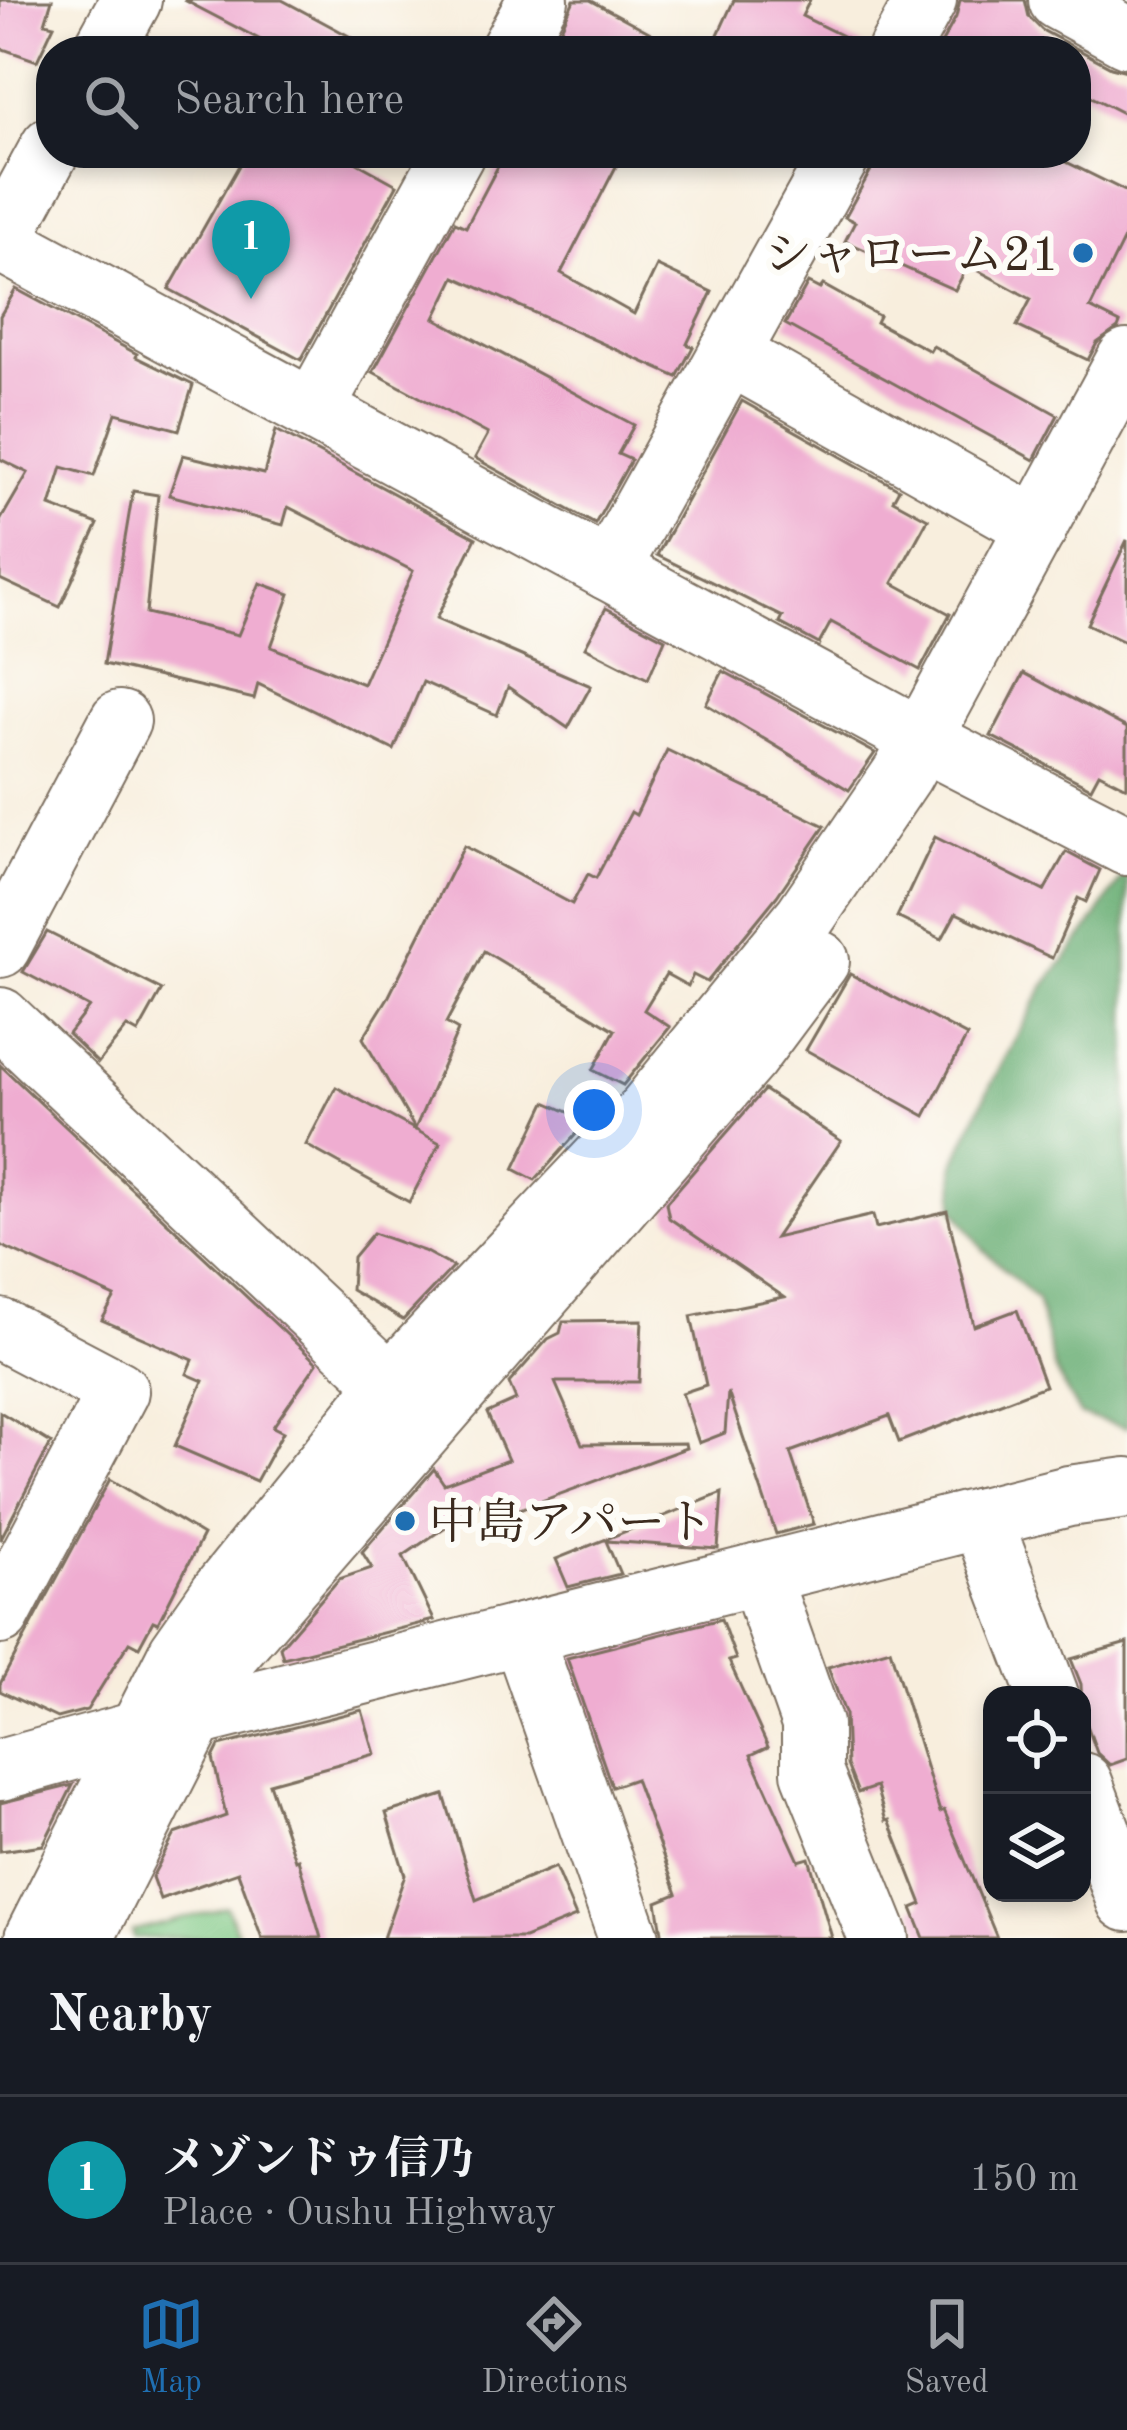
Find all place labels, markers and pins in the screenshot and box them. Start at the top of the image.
pin: 1 [212,200,290,299]
place label: シャローム21 [764,233,1059,281]
marker: シャローム21 [1070,240,1096,266]
place label: 中島アパート [429,1497,713,1549]
marker: 中島アパート [392,1508,418,1534]

